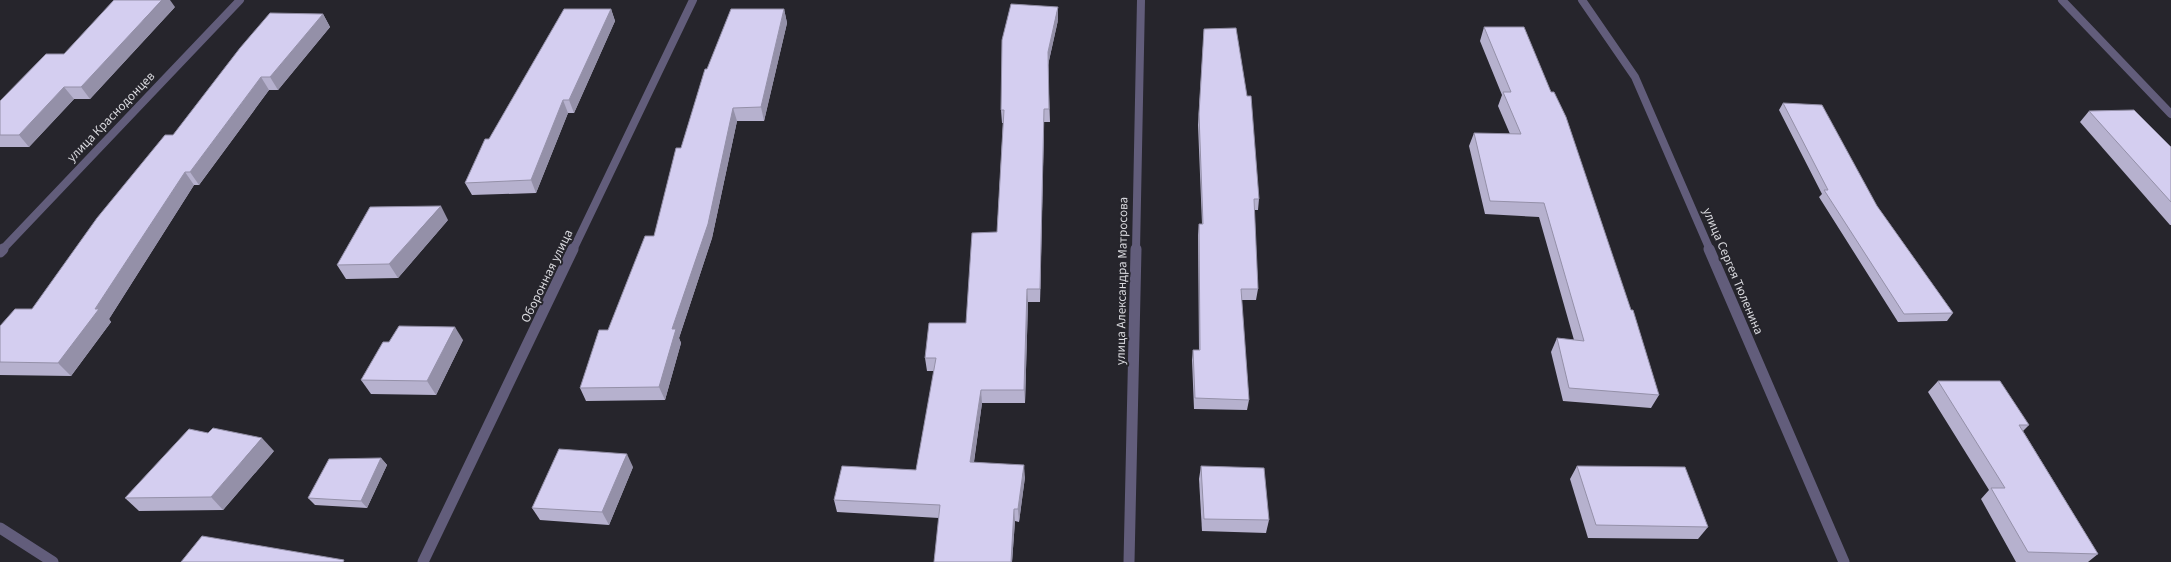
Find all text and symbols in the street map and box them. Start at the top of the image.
street label: улица Краснодонцев [63,67,159,166]
street label: улица Александра Матросова [1112,197,1132,365]
street label: улица Сергея Тюленина [1698,205,1768,337]
street label: Оборонная улица [517,226,577,326]

